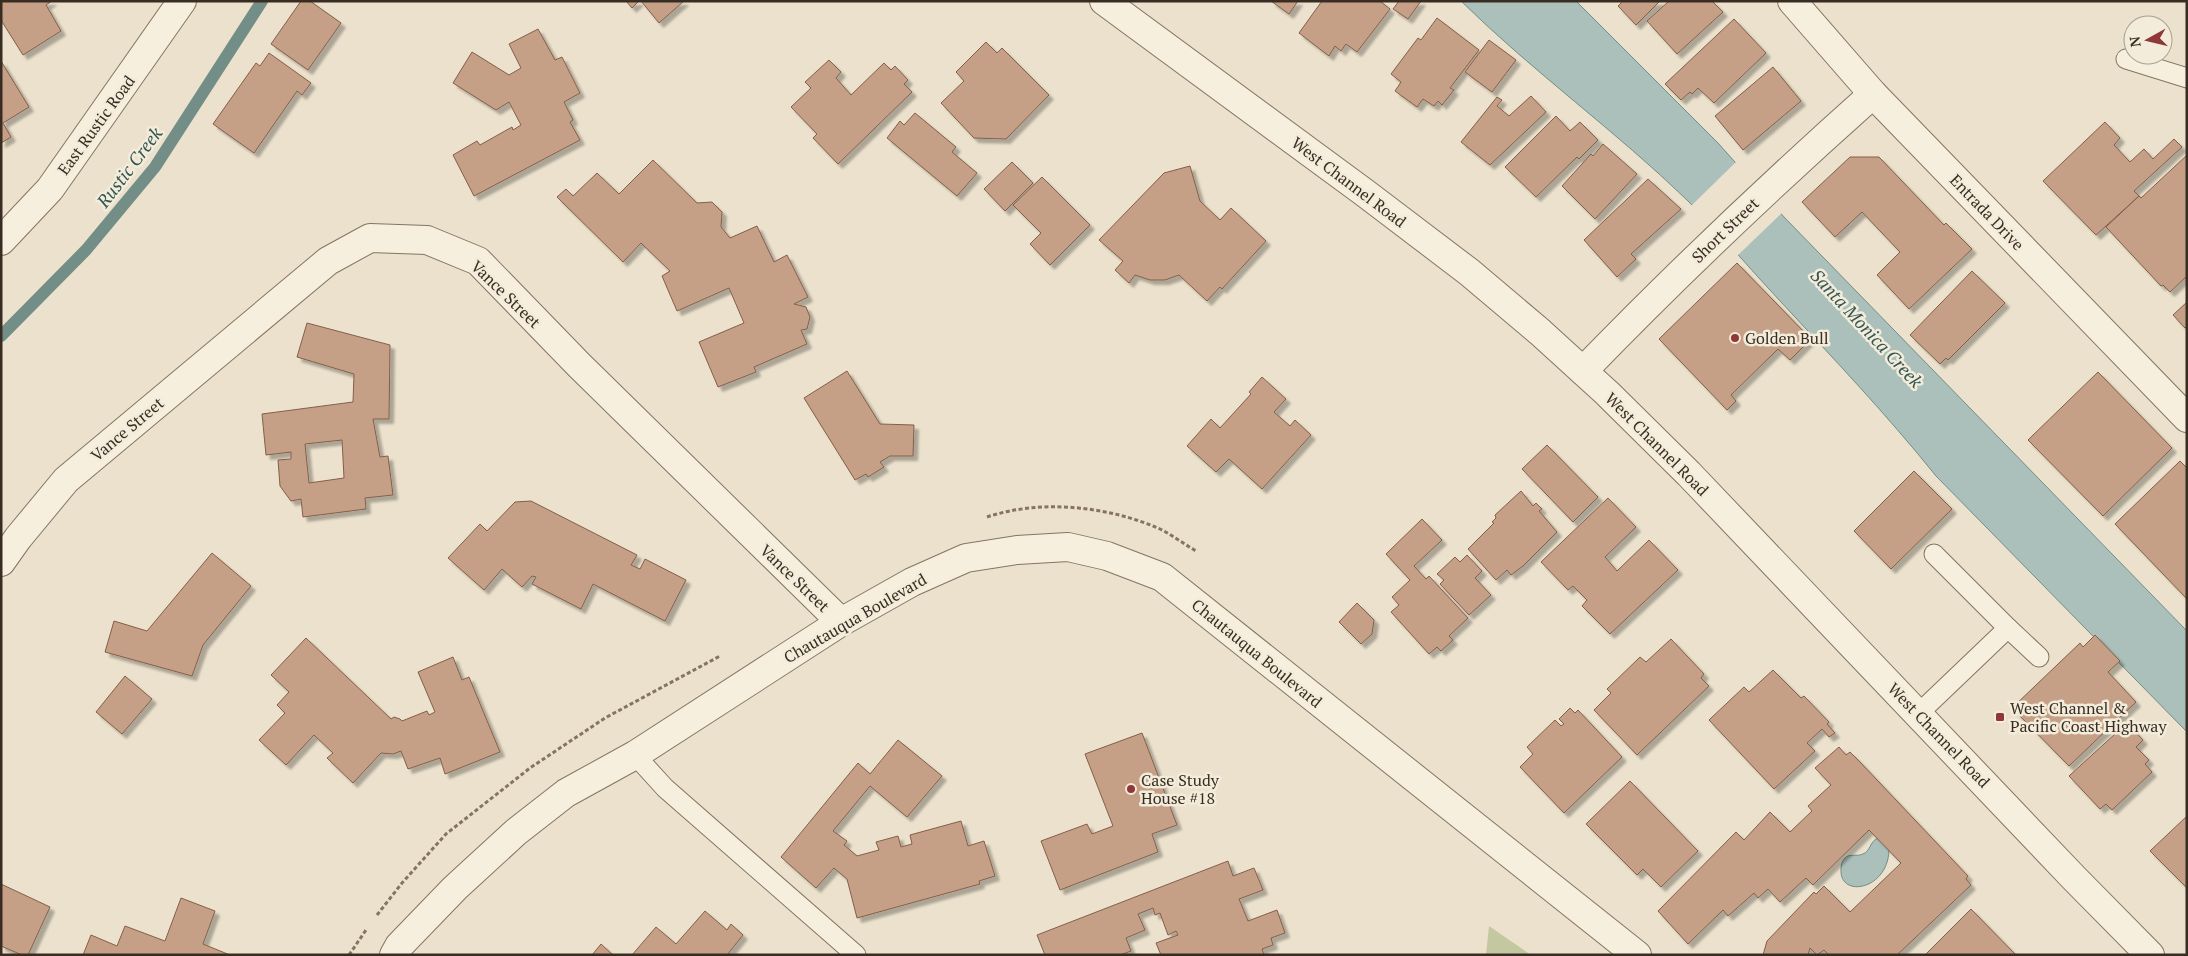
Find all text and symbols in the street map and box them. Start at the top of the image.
north arrow [2123,15,2173,65]
text: N [2124,35,2145,48]
street label: East Rustic Road [52,71,140,179]
water label: Rustic Creek [90,122,167,213]
street label: West Channel Road [1287,132,1411,232]
street label: Entrada Drive [1945,169,2029,255]
street label: Short Street [1687,192,1763,268]
street label: Vance Street [466,255,546,333]
water label: Santa Monica Creek [1806,264,1928,393]
place label: Golden Bull [1745,327,1829,349]
marker: Golden Bull [1729,332,1741,344]
street label: West Channel Road [1600,387,1714,501]
street label: Vance Street [86,392,168,466]
street label: Vance Street [755,539,835,617]
street label: Chautauqua Boulevard [779,568,931,668]
street label: Chautauqua Boulevard [1187,594,1327,713]
street label: West Channel Road [1883,678,1995,792]
place label: West Channel & Pacific Coast Highway [2010,697,2167,737]
marker: West Channel & Pacific Coast Highway [1994,711,2006,723]
place label: Case Study House #18 [1141,769,1220,809]
marker: Case Study House #18 [1125,783,1137,795]

